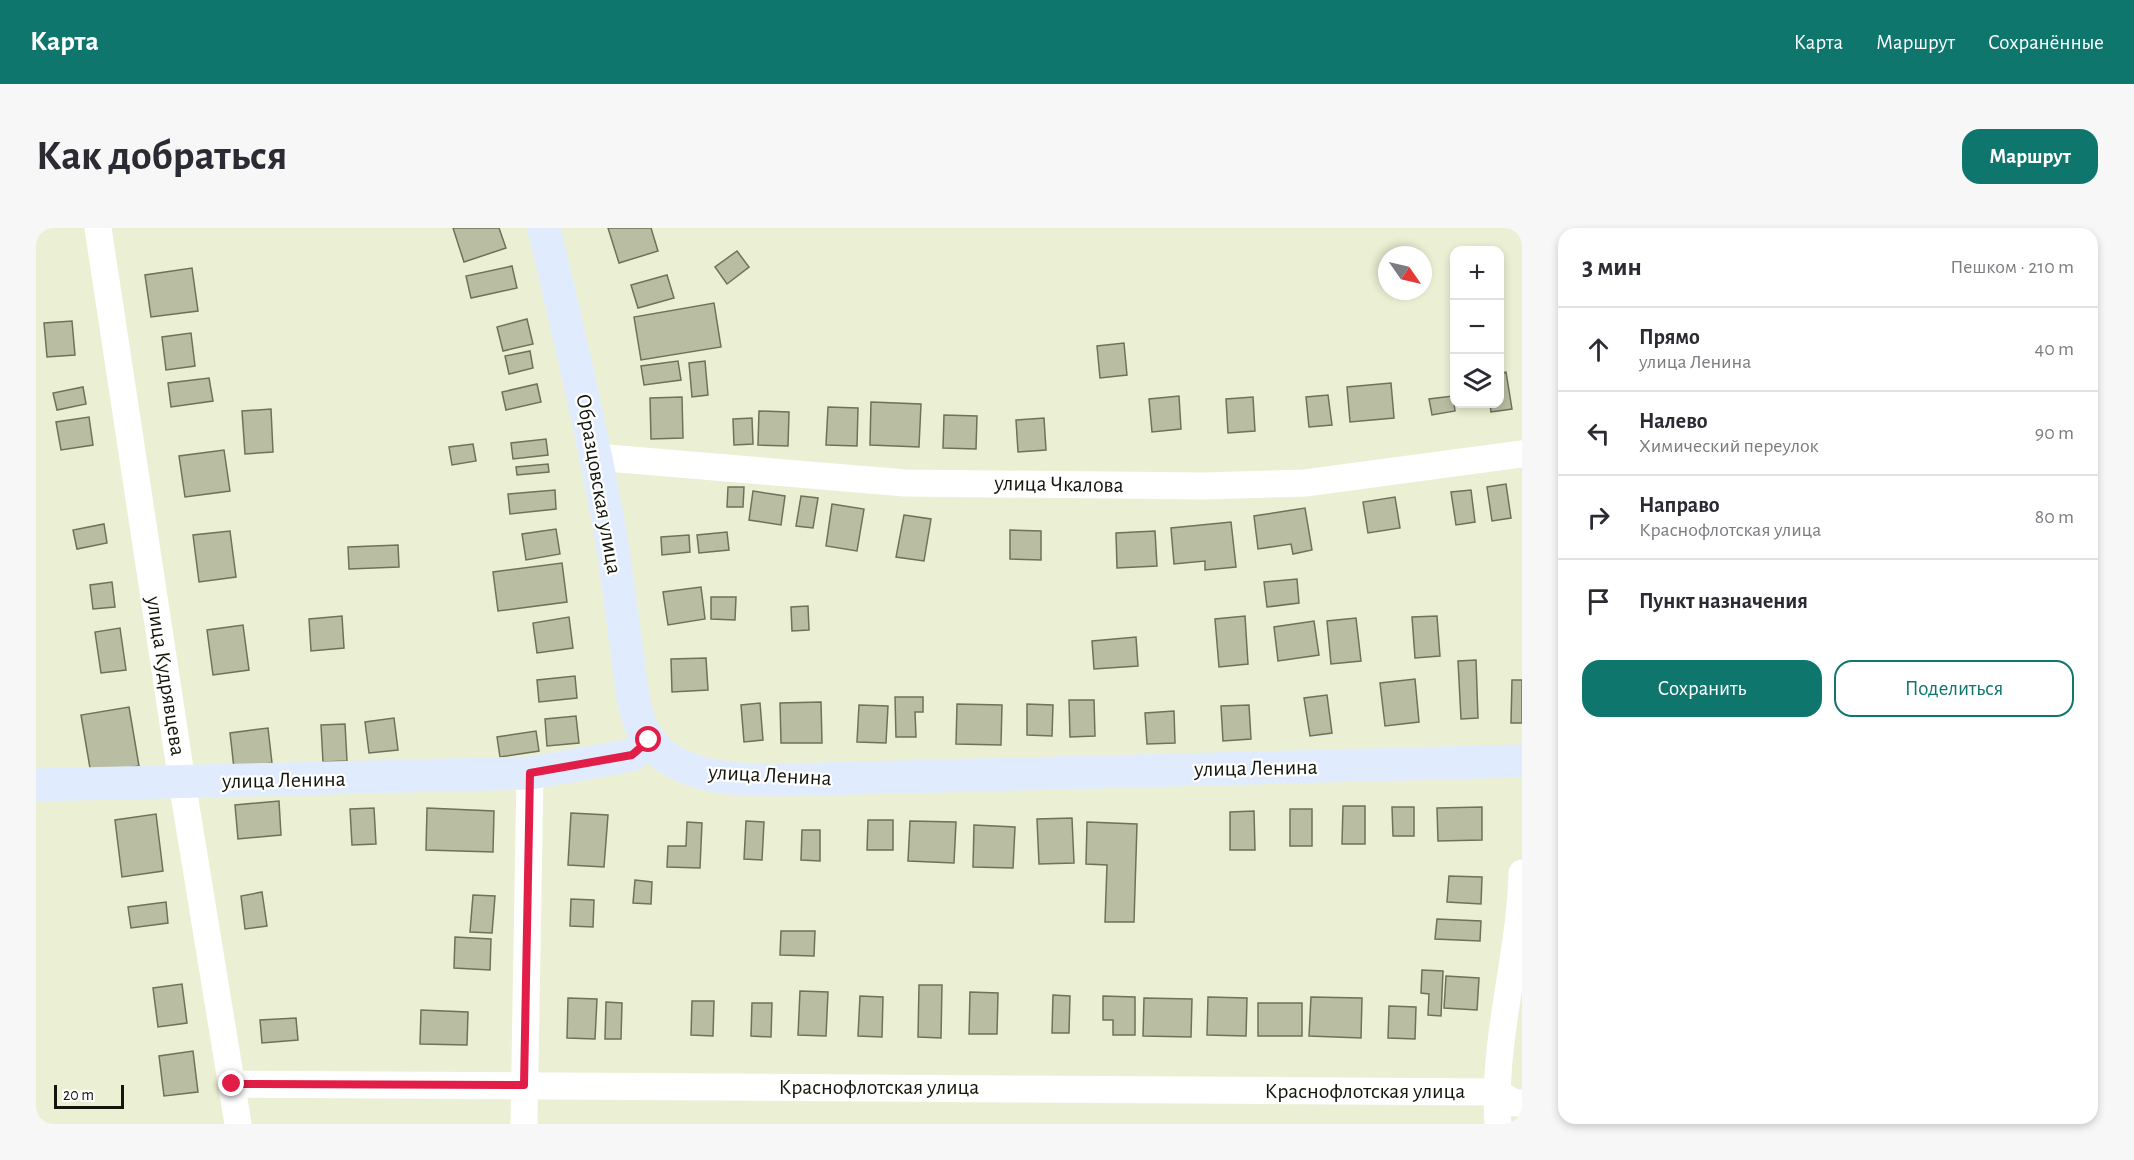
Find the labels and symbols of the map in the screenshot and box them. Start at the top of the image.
north arrow [1378,246,1432,300]
street label: Образцовская улица [572,392,626,576]
street label: улица Чкалова [993,472,1124,496]
street label: улица Кудрявцева [142,594,189,757]
route start [635,726,661,752]
street label: улица Ленина [1193,756,1318,780]
street label: улица Ленина [707,761,832,789]
street label: улица Ленина [221,768,346,792]
route end [218,1070,244,1096]
street label: Краснофлотская улица [779,1076,979,1098]
street label: Краснофлотская улица [1265,1080,1465,1102]
scale bar [54,1082,124,1110]

